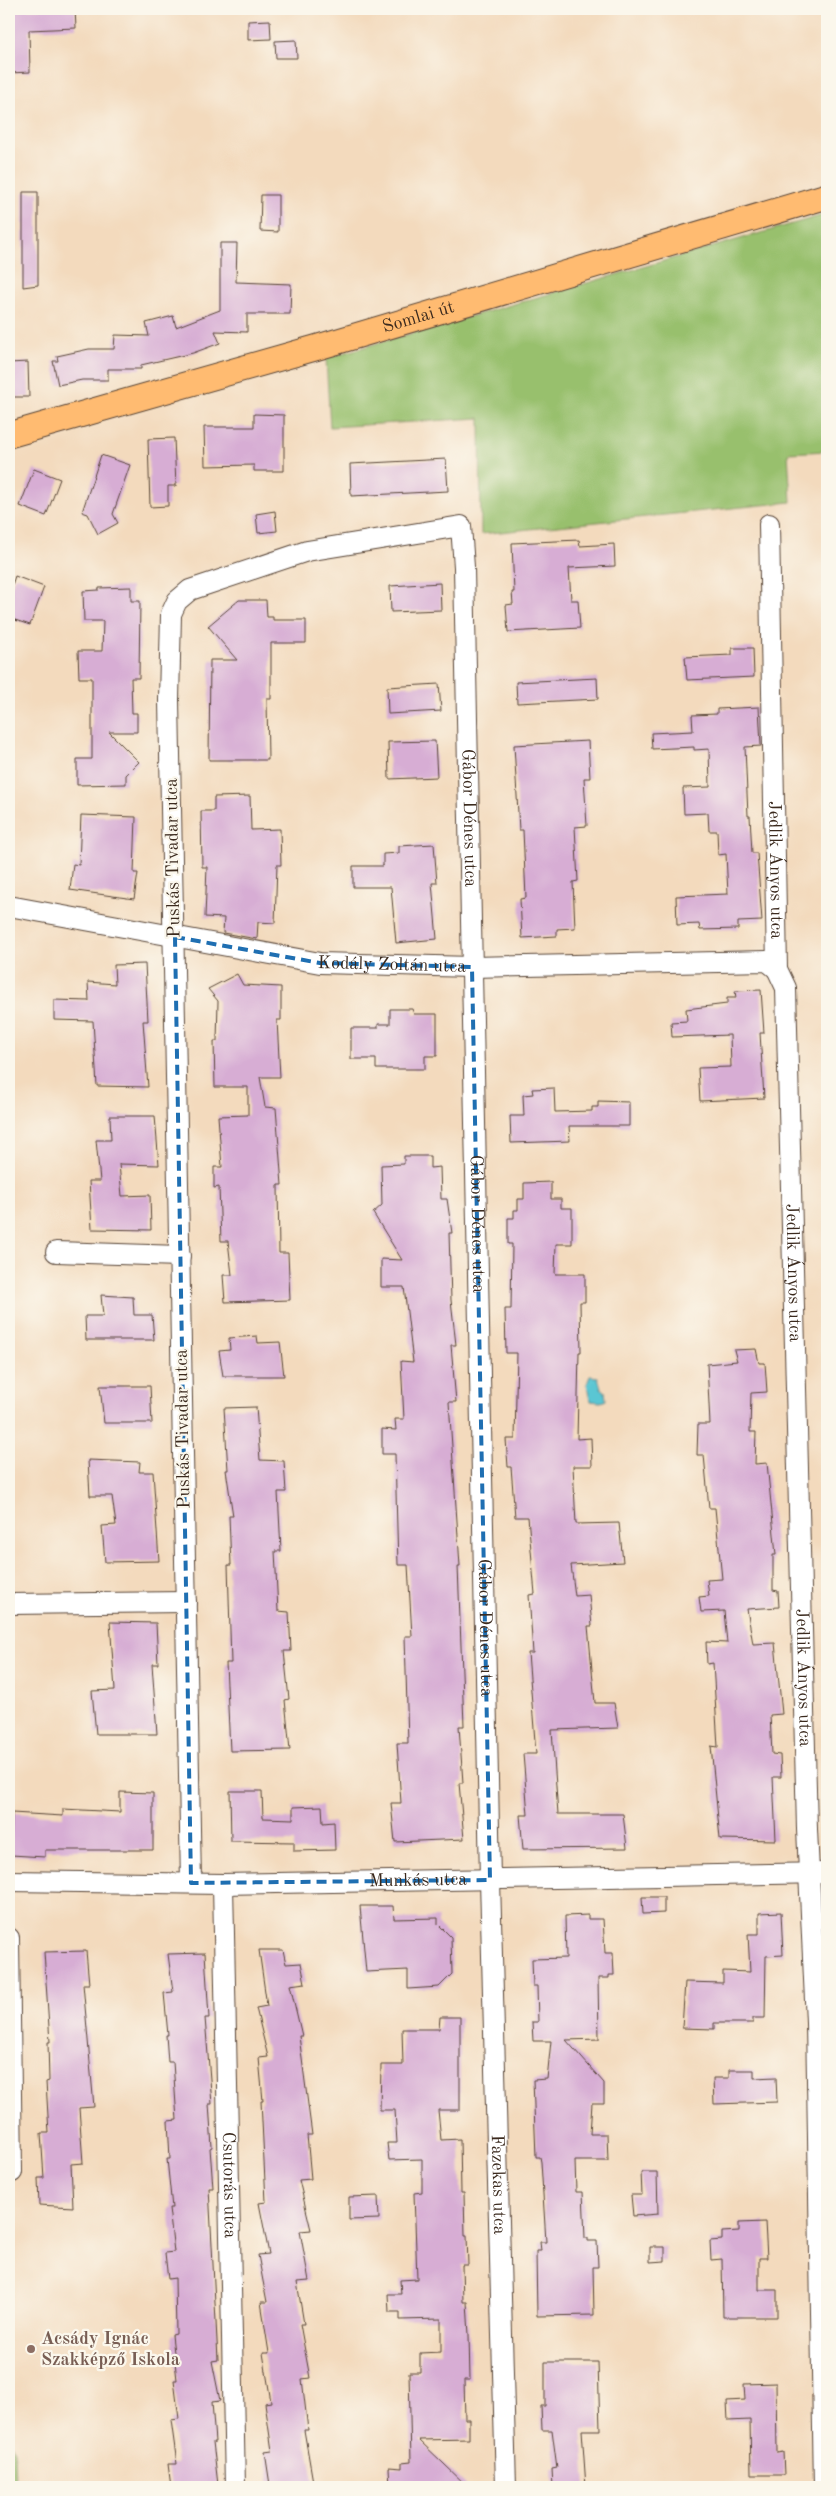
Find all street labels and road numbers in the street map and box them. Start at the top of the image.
street label: Somlai út [380,298,456,336]
street label: Gábor Dénes utca [459,749,479,887]
street label: Puskás Tivadar utca [163,778,183,938]
street label: Jedlik Ányos utca [765,801,788,939]
street label: Kodály Zoltán utca [317,954,466,976]
street label: Gábor Dénes utca [467,1154,487,1293]
street label: Jedlik Ányos utca [782,1203,806,1342]
street label: Puskás Tivadar utca [173,1349,193,1509]
street label: Gábor Dénes utca [475,1558,495,1697]
street label: Jedlik Ányos utca [792,1608,816,1747]
street label: Munkás utca [369,1871,467,1890]
street label: Csutorás utca [219,2131,239,2239]
street label: Fazekas utca [488,2134,508,2235]

